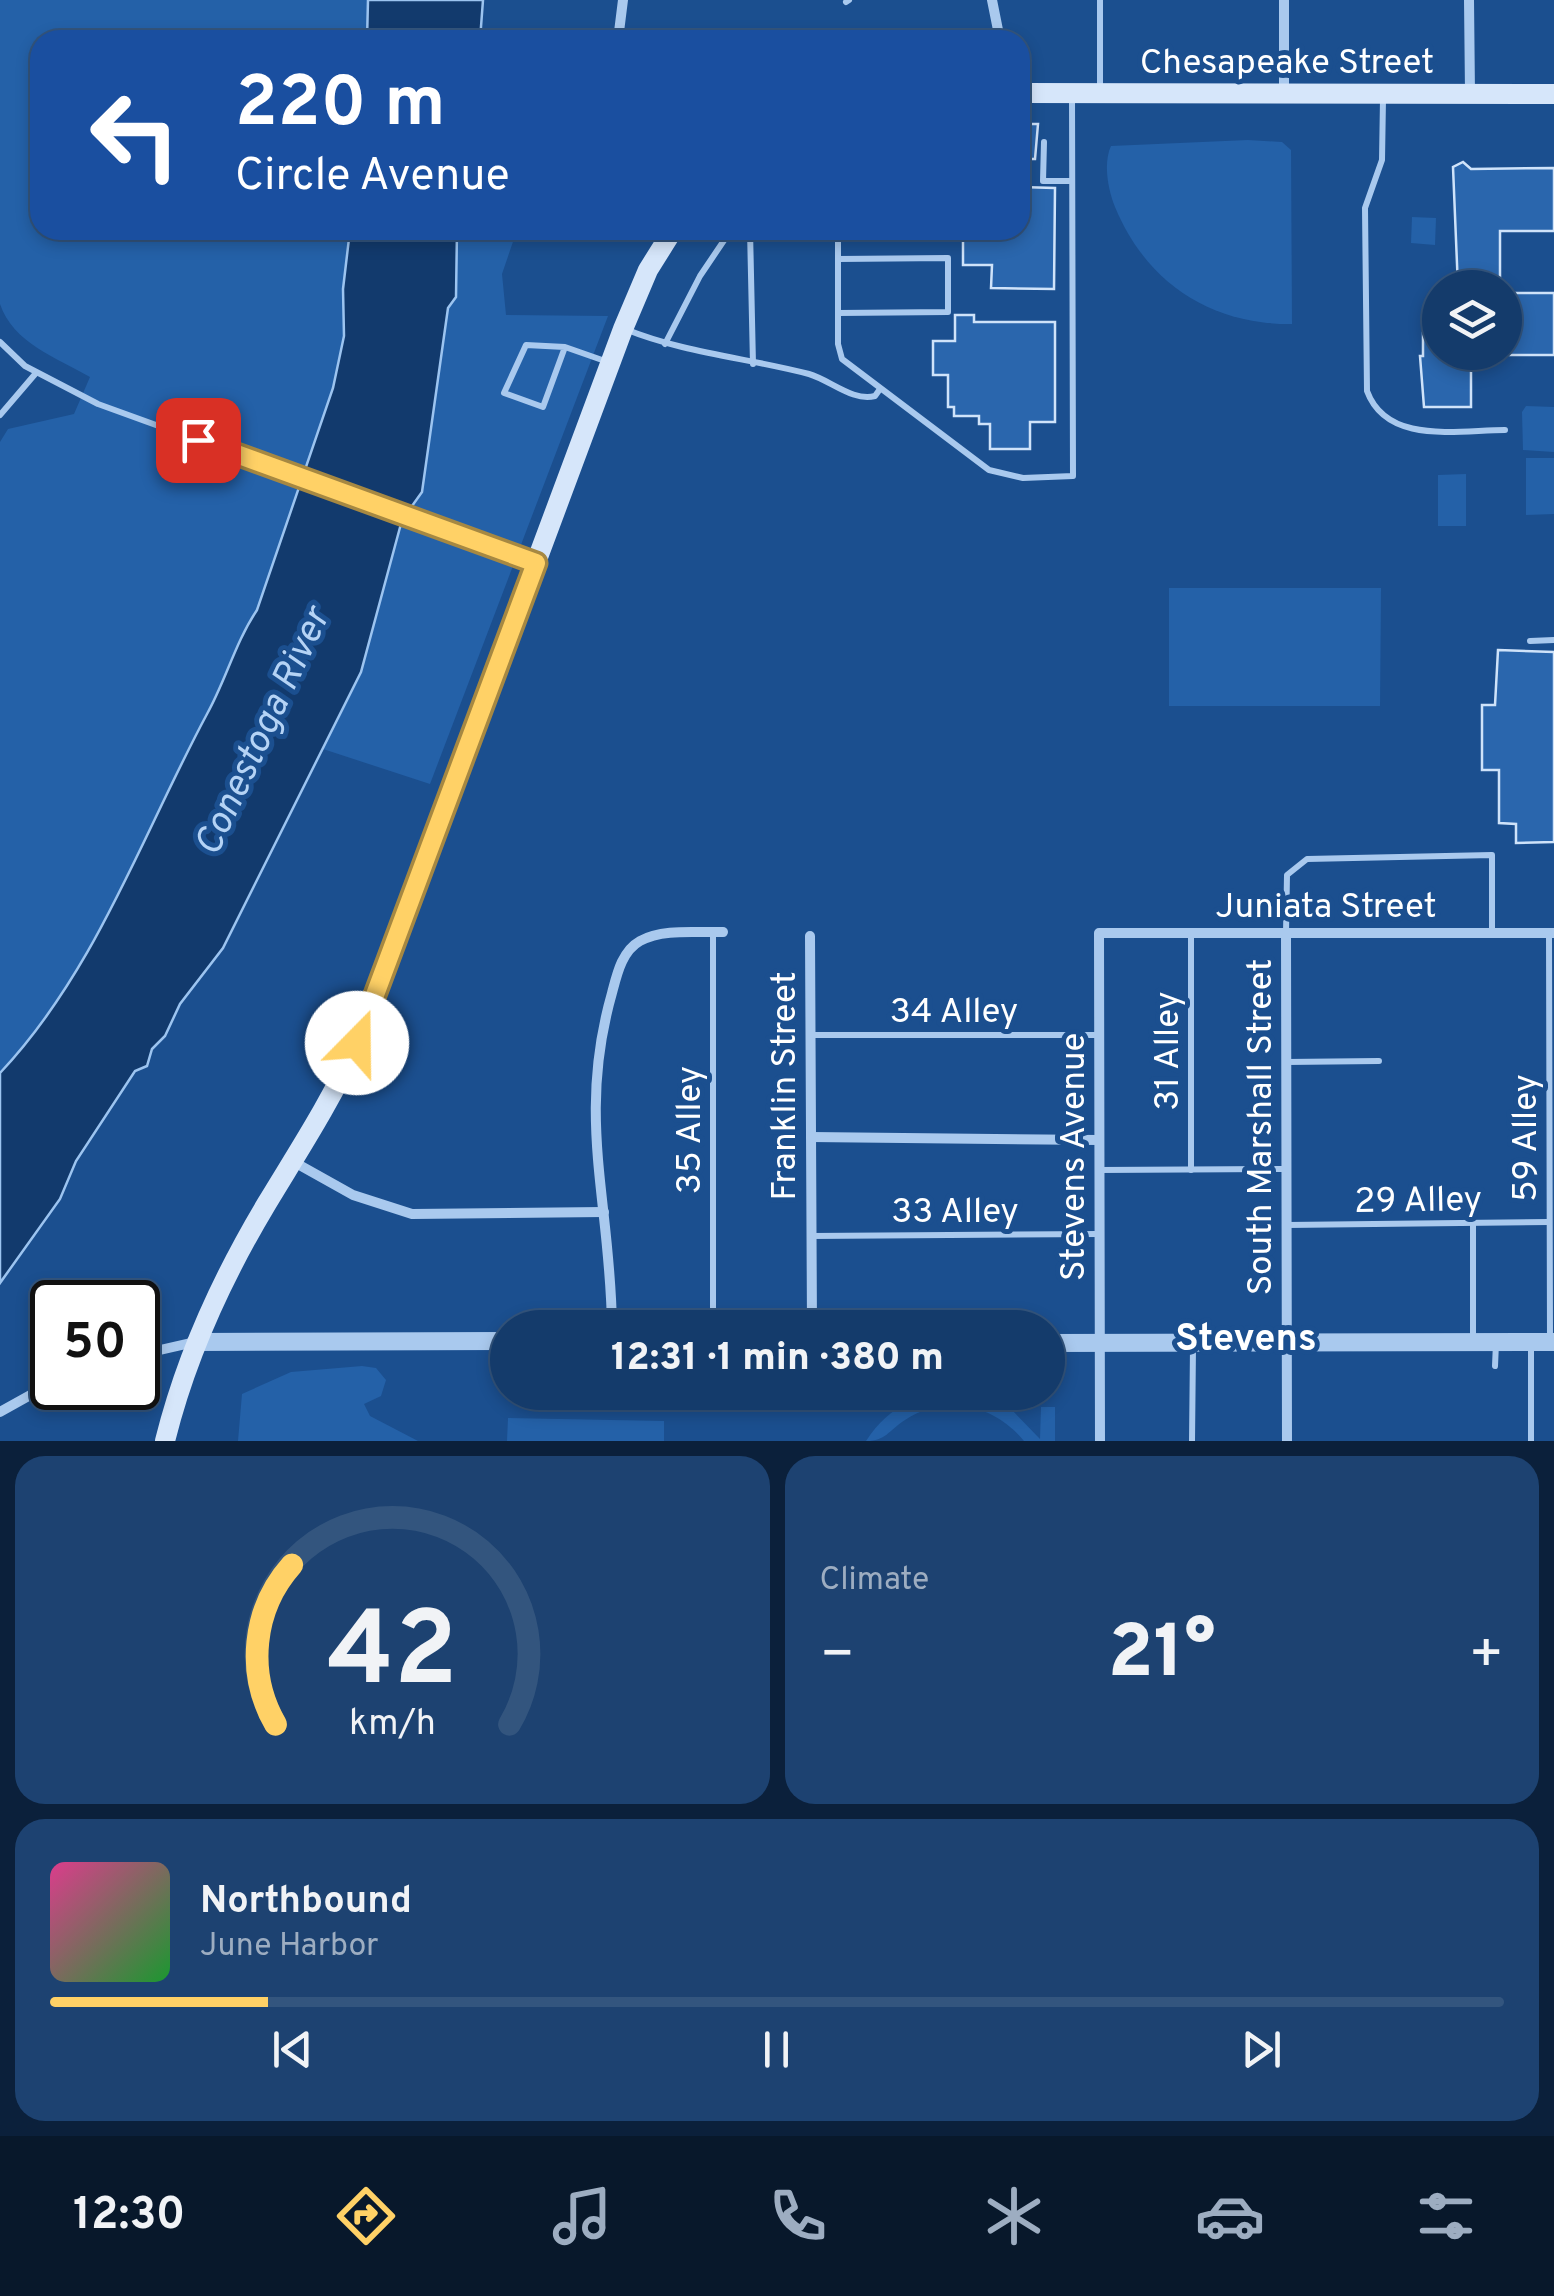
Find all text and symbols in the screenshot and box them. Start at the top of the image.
street label: Chesapeake Street [1140,42,1434,86]
text: 220 m [235,62,445,151]
icon: left [70,70,200,200]
text: Circle Avenue [235,149,510,206]
map controls [1422,270,1522,370]
button: layers [1422,270,1522,370]
pin [156,398,241,483]
icon: arrive [171,413,226,468]
water label: Conestoga River [185,598,344,864]
street label: Juniata Street [1215,886,1437,930]
street label: South Marshall Street [1240,959,1284,1295]
street label: Franklin Street [764,971,808,1201]
position arrow [305,991,409,1095]
street label: 34 Alley [890,991,1018,1035]
street label: 31 Alley [1147,991,1191,1111]
street label: Stevens Avenue [1053,1033,1097,1281]
street label: 35 Alley [669,1066,713,1194]
street label: 59 Alley [1505,1074,1549,1202]
street label: 29 Alley [1354,1179,1482,1225]
street label: 33 Alley [891,1191,1019,1235]
speed limit sign: 50 [30,1280,160,1410]
district label: Stevens [1175,1316,1317,1365]
text: 12:31 · 1 min · 380 m [611,1335,944,1384]
text: Climate [820,1561,929,1601]
text: 42 [327,1590,457,1722]
text: 21° [1108,1609,1216,1704]
text: − [820,1622,855,1692]
text: + [1469,1622,1504,1692]
text: km/h [349,1702,436,1748]
text: Northbound [200,1878,412,1927]
text: June Harbor [200,1927,379,1967]
icon: previous [265,2022,320,2077]
icon: pause [749,2022,804,2077]
icon: next [1234,2022,1289,2077]
icon: directions [331,2181,401,2251]
icon: music [547,2181,617,2251]
icon: phone [763,2181,833,2251]
icon: climate [979,2181,1049,2251]
icon: car [1195,2181,1265,2251]
icon: filters [1411,2181,1481,2251]
text: 12:30 [73,2188,185,2245]

